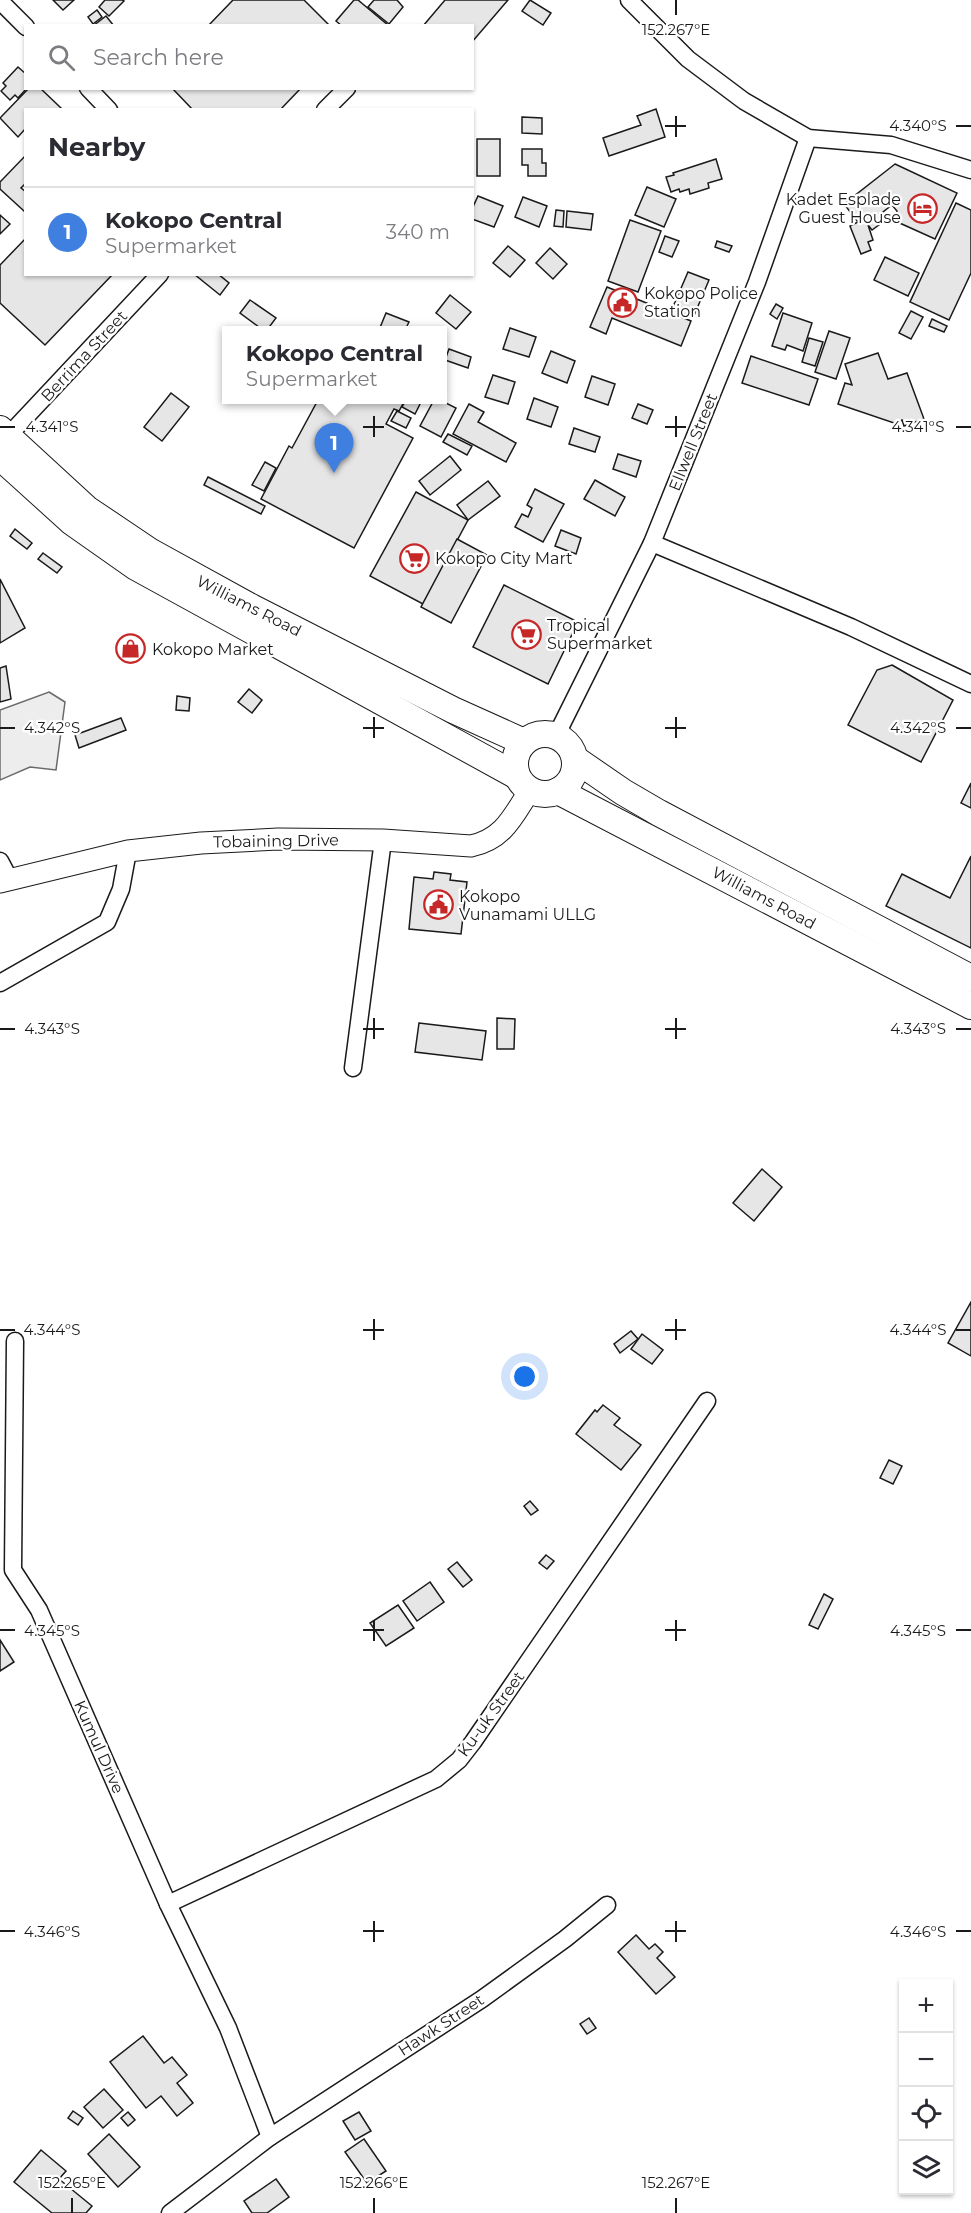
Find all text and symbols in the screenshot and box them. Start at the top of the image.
text: 152.267°E [642,20,710,39]
search box [24,24,474,90]
icon: search [45,41,78,74]
text: Search here [93,44,224,71]
text: 4.340°S [889,116,947,135]
text: Nearby [48,131,145,163]
place label: Kadet Esplade Guest House [786,190,901,227]
hotel icon: Kadet Esplade Guest House [906,192,938,224]
text: Kokopo Central [105,207,282,234]
text: 1 [64,220,71,244]
text: 340 m [386,220,450,244]
text: Supermarket [105,234,237,258]
place label: Kokopo Police Station [644,284,758,321]
public building icon: Kokopo Police Station [607,286,639,318]
street label: Berrima Street [37,306,131,405]
popup [222,326,447,404]
text: Kokopo Central [246,340,423,367]
text: Supermarket [246,367,378,391]
street label: Ellwell Street [665,390,721,494]
text: 4.341°S [26,417,78,436]
text: 4.341°S [892,417,944,436]
pin: 1 [314,424,354,473]
supermarket icon: Kokopo City Mart [398,542,430,574]
place label: Kokopo City Mart [435,549,573,568]
street label: Williams Road [193,571,305,641]
place label: Tropical Supermarket [547,616,653,653]
supermarket icon: Tropical Supermarket [510,618,542,650]
shop icon: Kokopo Market [115,633,147,665]
place label: Kokopo Market [152,640,274,659]
text: 4.342°S [24,718,80,737]
text: 4.342°S [890,718,946,737]
street label: Tobaining Drive [213,830,339,852]
street label: Williams Road [709,863,819,933]
place label: Kokopo Vunamami ULLG [459,887,596,924]
public building icon: Kokopo Vunamami ULLG [422,889,454,921]
text: 4.343°S [24,1019,80,1038]
text: 4.343°S [890,1019,946,1038]
text: 4.344°S [23,1320,81,1339]
text: 4.344°S [889,1320,947,1339]
your location [510,1362,539,1391]
text: 4.345°S [24,1621,80,1640]
text: 4.345°S [890,1621,946,1640]
street label: Ku-uk Street [454,1667,529,1760]
street label: Kumul Drive [70,1697,128,1797]
text: 4.346°S [24,1922,80,1941]
text: 4.346°S [890,1922,946,1941]
map controls [899,1979,953,2195]
button: + [899,1979,953,2033]
street label: Hawk Street [395,1990,488,2060]
button: − [899,2033,953,2087]
button: locate [899,2087,953,2141]
button: layers [899,2141,953,2195]
text: 152.265°E [38,2173,106,2192]
text: 152.266°E [340,2173,408,2192]
text: 152.267°E [642,2173,710,2192]

